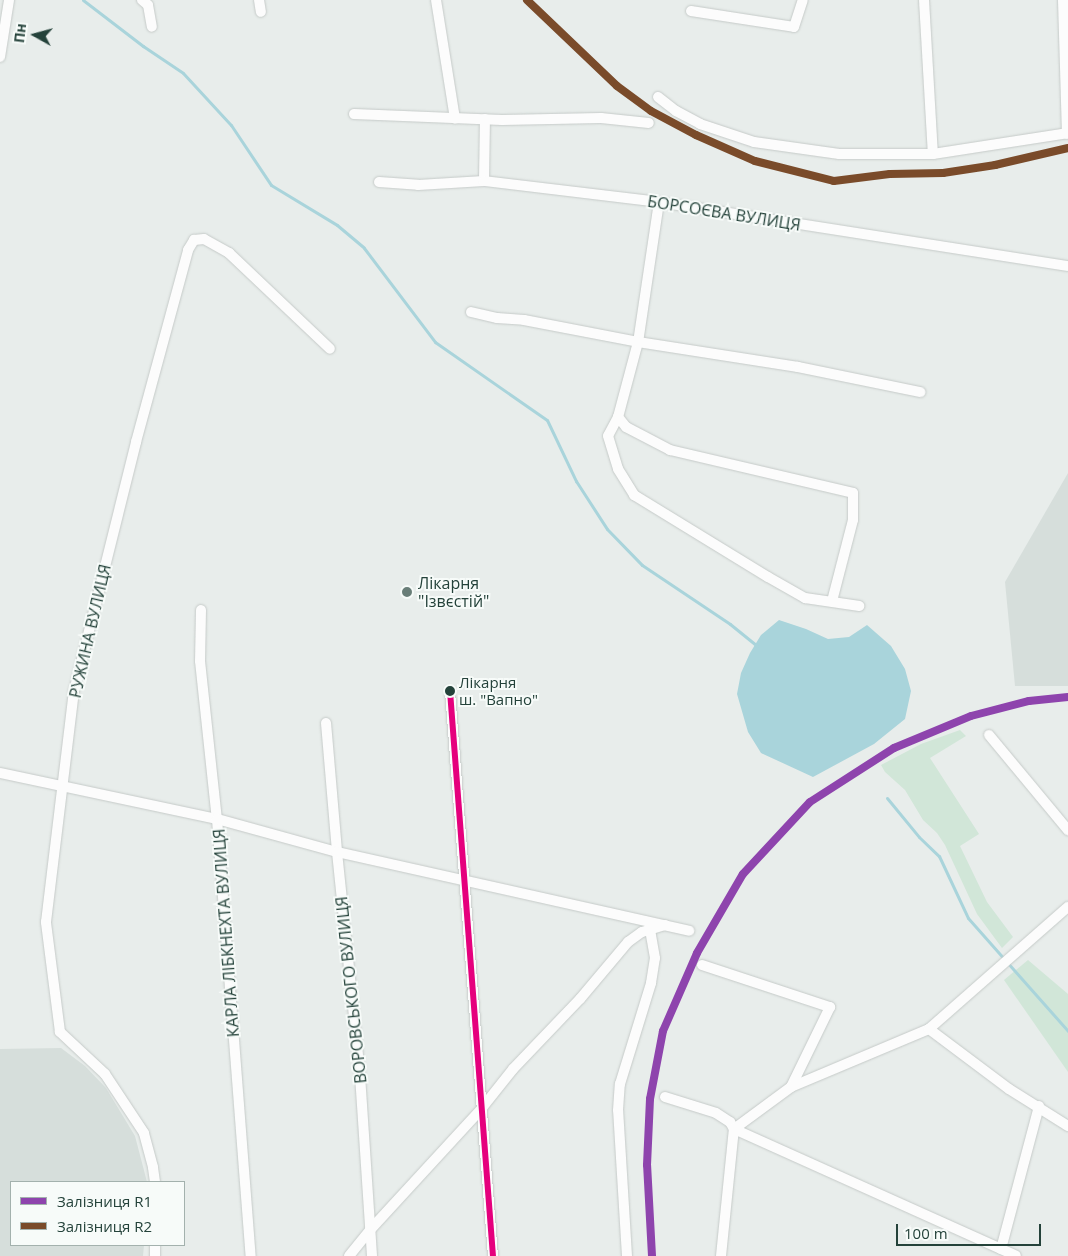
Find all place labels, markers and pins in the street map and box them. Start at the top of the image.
place label: Лікарня "Ізвєстій" [418,573,489,611]
marker: Лікарня "Ізвєстій" [400,585,414,599]
place label: Лікарня ш. "Вапно" [459,673,538,708]
marker: Лікарня ш. "Вапно" [445,686,455,696]

